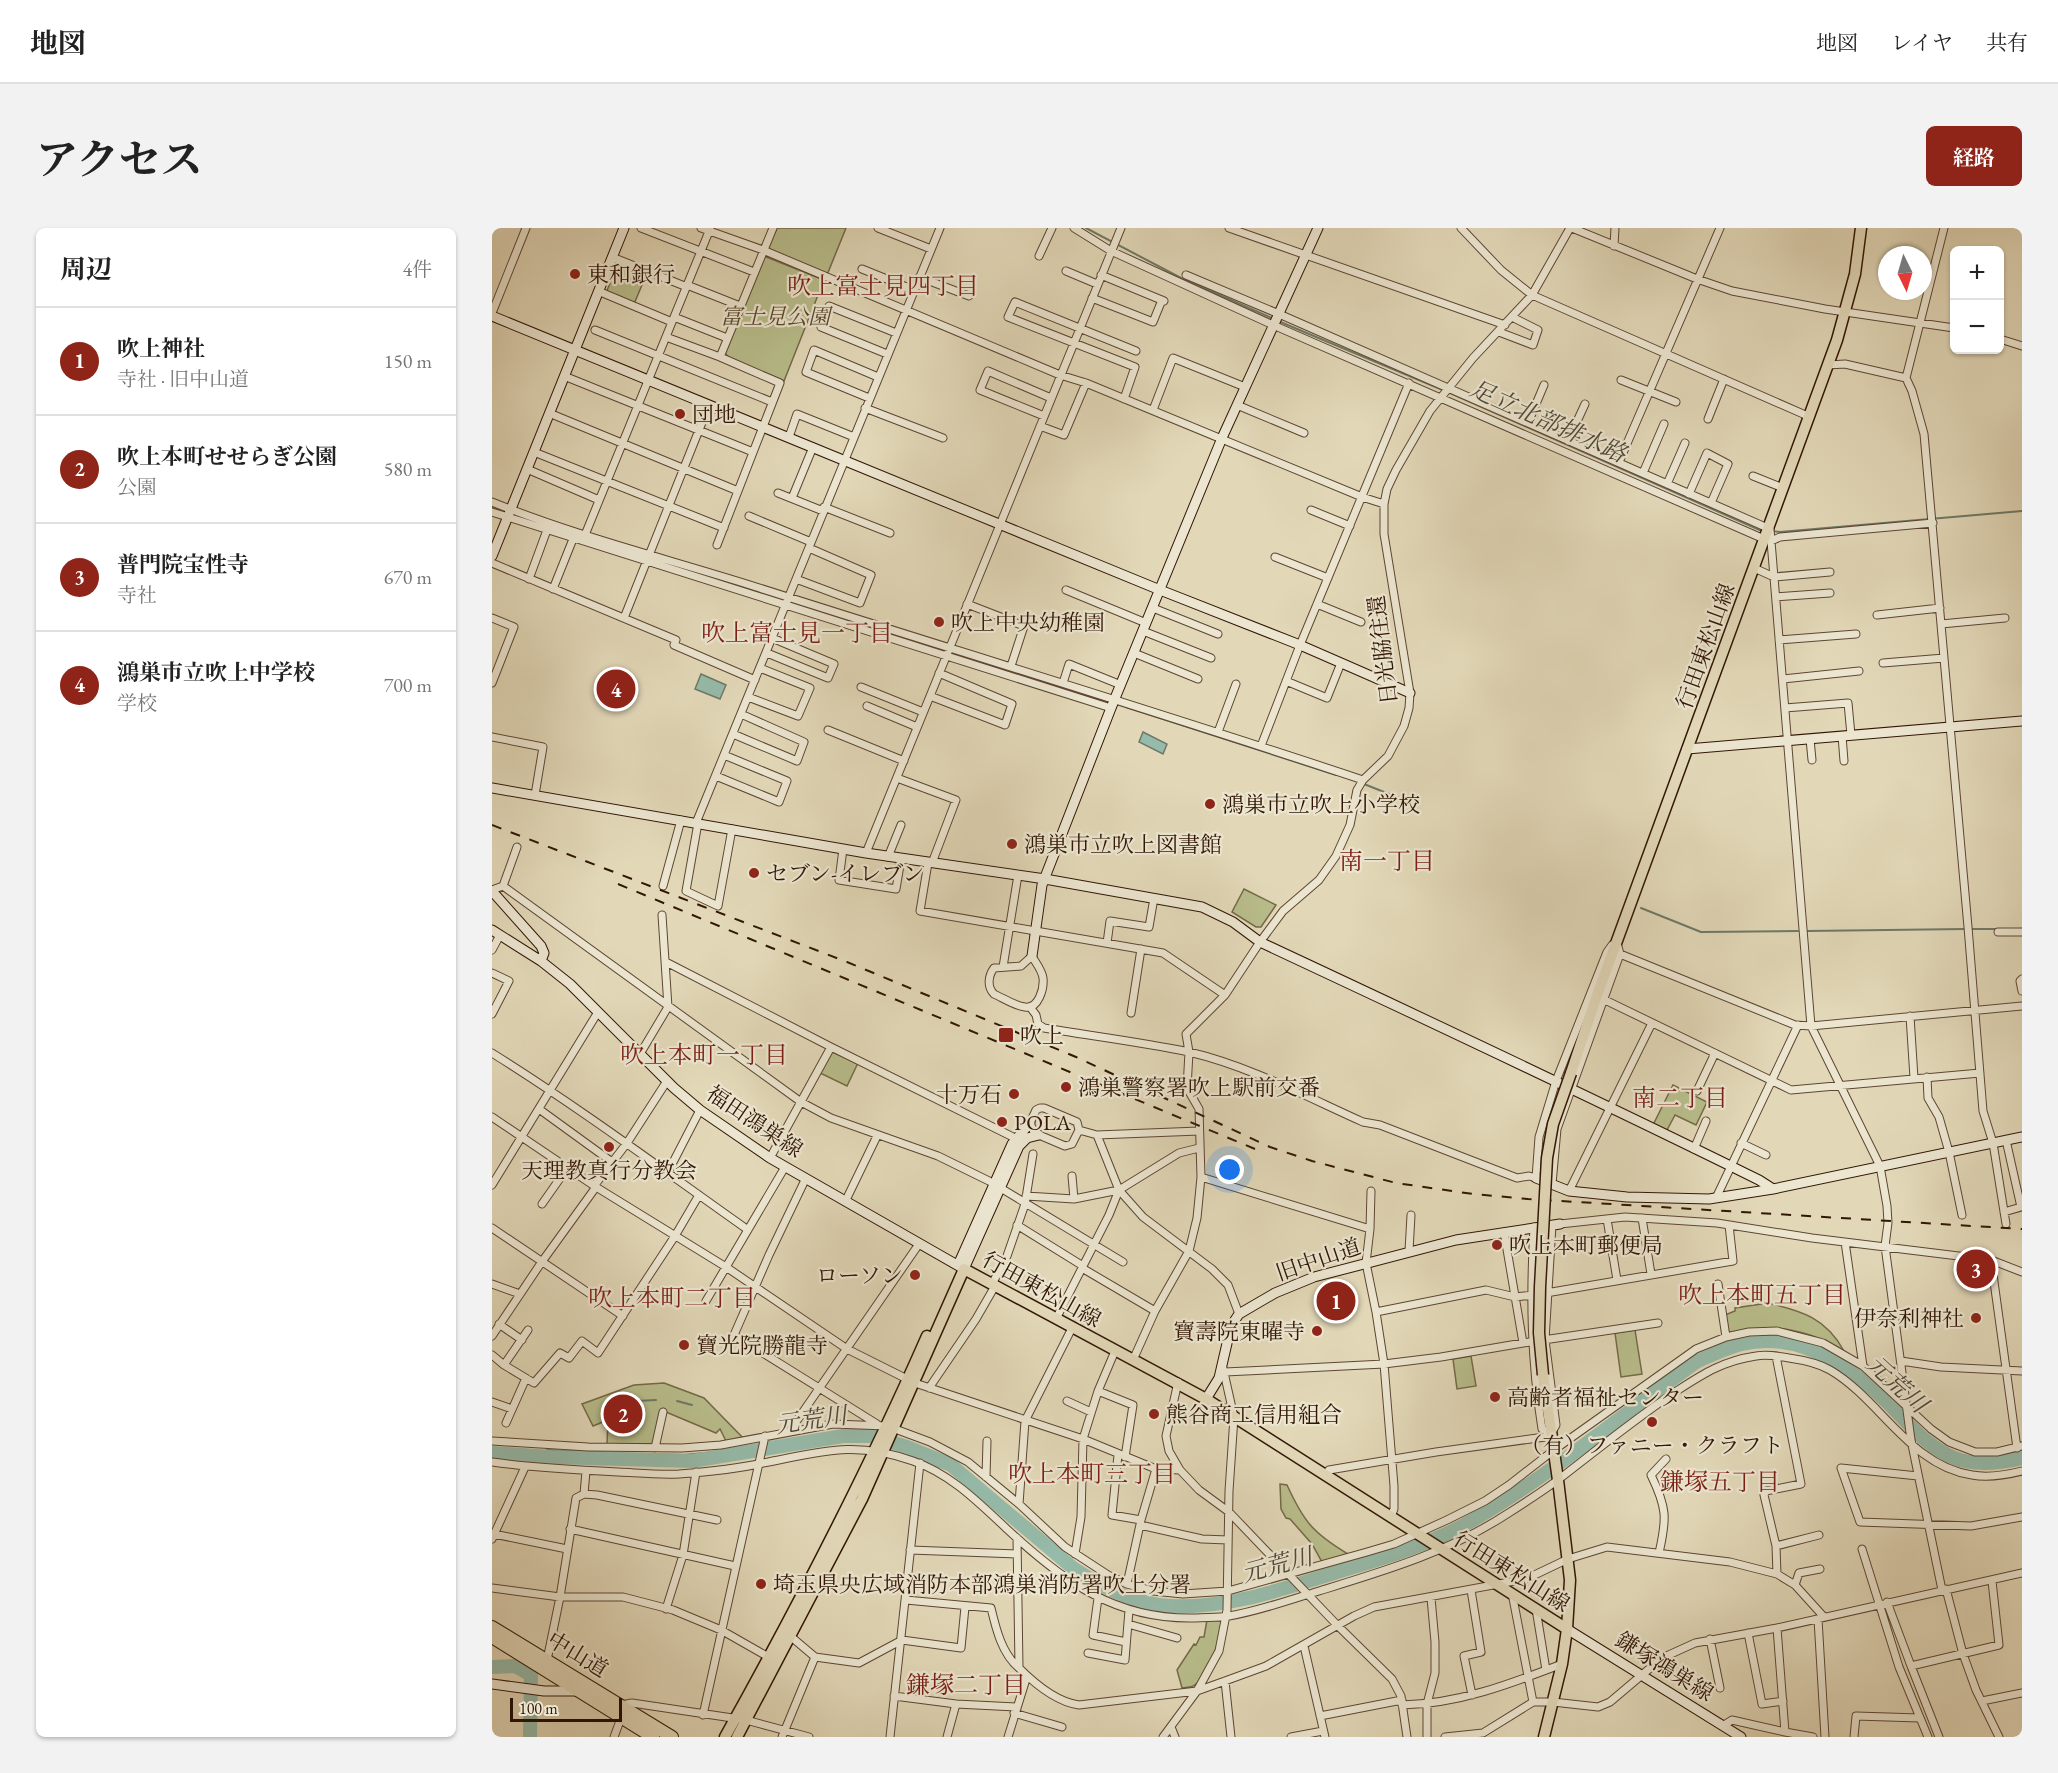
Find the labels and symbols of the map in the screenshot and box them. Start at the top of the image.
north arrow [1878,246,1932,300]
place label: 東和銀行 [587,260,675,289]
marker: 東和銀行 [568,267,582,281]
district label: 吹上富士見四丁目 [787,270,979,301]
park label: 富士見公園 [720,302,833,331]
water label: 足立北部排水路 [1465,372,1633,470]
place label: 団地 [692,400,736,429]
marker: 団地 [673,407,687,421]
street label: 行田東松山線 [1669,579,1742,713]
street label: 日光脇往還 [1361,594,1404,706]
place label: 吹上中央幼稚園 [951,608,1105,637]
marker: 吹上中央幼稚園 [932,615,946,629]
district label: 吹上富士見一丁目 [701,617,893,648]
pin: 4 [596,666,636,712]
place label: 鴻巣市立吹上小学校 [1222,790,1420,819]
marker: 鴻巣市立吹上小学校 [1203,797,1217,811]
place label: 鴻巣市立吹上図書館 [1024,830,1222,859]
marker: 鴻巣市立吹上図書館 [1005,837,1019,851]
district label: 南一丁目 [1339,845,1435,876]
place label: セブン-イレブン [766,859,924,888]
marker: セブン-イレブン [747,866,761,880]
place label: 吹上 [1020,1021,1064,1050]
marker: 吹上 [997,1026,1015,1044]
district label: 吹上本町一丁目 [620,1039,788,1070]
place label: 鴻巣警察署吹上駅前交番 [1078,1073,1320,1102]
street label: 福田鴻巣線 [701,1079,808,1164]
place label: 十万石 [936,1080,1002,1109]
marker: 鴻巣警察署吹上駅前交番 [1059,1080,1073,1094]
district label: 南二丁目 [1632,1082,1728,1113]
marker: 十万石 [1007,1087,1021,1101]
place label: POLA [1014,1108,1072,1137]
marker: POLA [995,1115,1009,1129]
marker: 天理教真行分教会 [602,1140,616,1154]
your location [1215,1155,1244,1184]
place label: 天理教真行分教会 [521,1156,697,1185]
street label: 旧中山道 [1272,1231,1364,1288]
place label: 吹上本町郵便局 [1509,1231,1663,1260]
marker: 吹上本町郵便局 [1490,1238,1504,1252]
street label: 行田東松山線 [977,1245,1107,1334]
pin: 3 [1956,1246,1996,1292]
place label: ローソン [816,1261,903,1290]
marker: ローソン [908,1268,922,1282]
pin: 1 [1316,1278,1356,1324]
district label: 吹上本町五丁目 [1678,1279,1846,1310]
district label: 吹上本町二丁目 [588,1282,756,1313]
place label: 伊奈利神社 [1854,1304,1964,1333]
marker: 伊奈利神社 [1969,1311,1983,1325]
place label: 寶壽院東曜寺 [1173,1317,1305,1346]
marker: 寶壽院東曜寺 [1310,1324,1324,1338]
place label: 寶光院勝龍寺 [696,1331,828,1360]
marker: 寶光院勝龍寺 [677,1338,691,1352]
water label: 元荒川 [1860,1348,1937,1421]
place label: 高齢者福祉センター [1507,1383,1704,1412]
marker: 高齢者福祉センター [1488,1390,1502,1404]
pin: 2 [604,1392,642,1436]
water label: 元荒川 [773,1399,852,1440]
place label: 熊谷商工信用組合 [1166,1400,1342,1429]
marker: 熊谷商工信用組合 [1147,1407,1161,1421]
marker: （有）ファニー・クラフト [1645,1415,1659,1429]
place label: （有）ファニー・クラフト [1520,1431,1784,1460]
district label: 吹上本町三丁目 [1008,1458,1176,1489]
district label: 鎌塚五丁目 [1660,1466,1780,1497]
street label: 行田東松山線 [1448,1524,1575,1619]
water label: 元荒川 [1238,1539,1319,1589]
place label: 埼玉県央広域消防本部鴻巣消防署吹上分署 [773,1570,1191,1599]
marker: 埼玉県央広域消防本部鴻巣消防署吹上分署 [754,1577,768,1591]
street label: 中山道 [542,1625,614,1684]
street label: 鎌塚鴻巣線 [1610,1625,1719,1708]
district label: 鎌塚二丁目 [906,1669,1026,1700]
scale bar [510,1695,622,1722]

